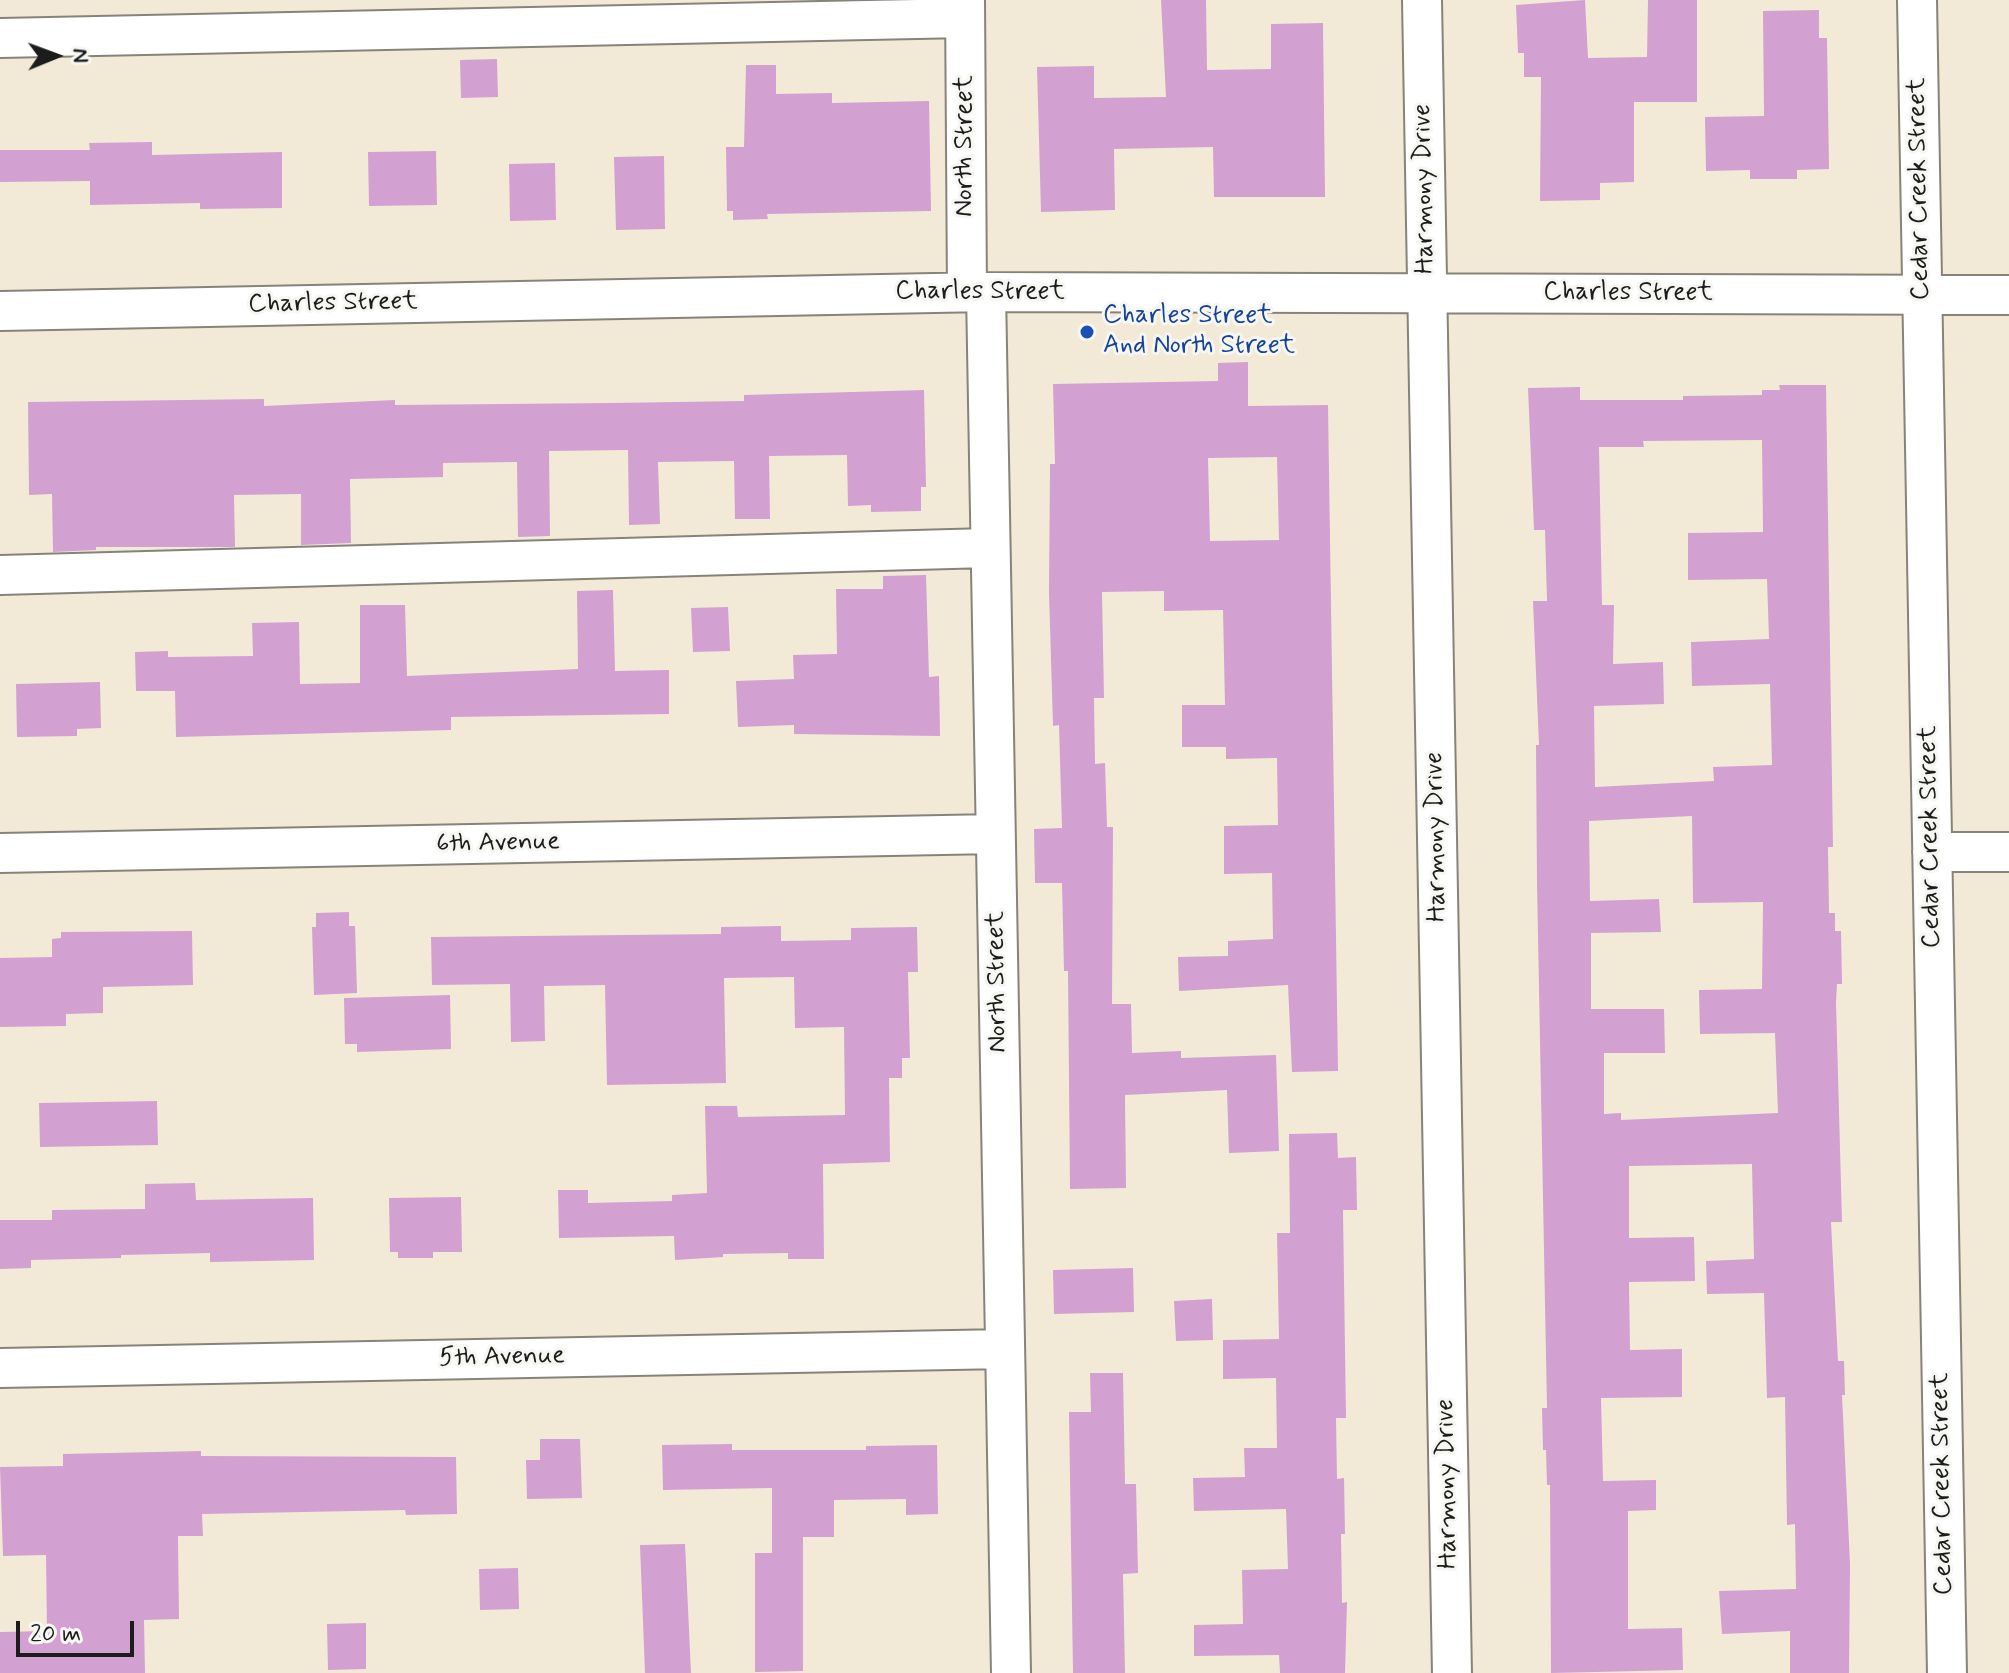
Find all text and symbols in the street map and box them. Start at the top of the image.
north arrow [16,16,96,96]
text: N [66,48,94,63]
street label: North Street [950,75,982,217]
street label: Cedar Creek Street [1902,77,1938,301]
street label: Harmony Drive [1408,104,1442,274]
street label: Charles Street [895,277,1065,309]
street label: Charles Street [1543,278,1713,310]
street label: Charles Street [248,287,418,321]
place label: Charles Street And North Street [1103,301,1295,362]
marker: Charles Street And North Street [1078,323,1096,341]
street label: Cedar Creek Street [1913,725,1949,949]
street label: Harmony Drive [1420,752,1454,922]
street label: 6th Avenue [436,827,560,861]
street label: North Street [981,911,1015,1053]
street label: 5th Avenue [439,1341,565,1375]
street label: Cedar Creek Street [1925,1372,1961,1596]
street label: Harmony Drive [1431,1399,1465,1569]
scale bar [20,1605,138,1655]
text: 20 m [30,1619,81,1650]

